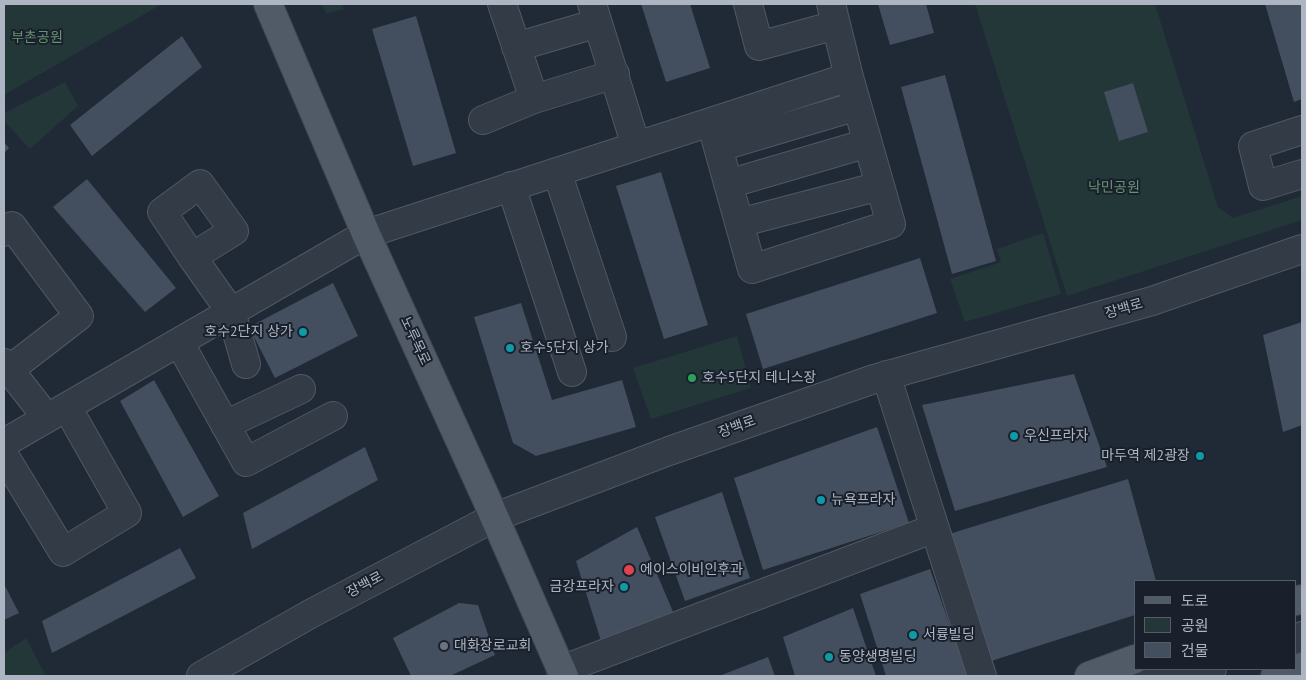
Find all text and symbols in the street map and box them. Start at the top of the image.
park label: 부촌공원 [11,30,63,46]
park label: 낙민공원 [1088,180,1140,196]
street label: 장백로 [1103,296,1145,322]
street label: 노루목로 [397,314,433,368]
place label: 호수2단지 상가 [204,324,293,340]
marker: 호수2단지 상가 [297,326,309,338]
place label: 호수5단지 상가 [520,340,609,356]
marker: 호수5단지 상가 [504,342,516,354]
place label: 호수5단지 테니스장 [702,370,816,386]
marker: 호수5단지 테니스장 [686,372,698,384]
street label: 장백로 [716,412,758,442]
place label: 우신프라자 [1024,428,1088,444]
marker: 우신프라자 [1008,430,1020,442]
place label: 마두역 제2광장 [1101,448,1190,464]
marker: 마두역 제2광장 [1194,450,1206,462]
place label: 뉴욕프라자 [831,492,895,508]
marker: 뉴욕프라자 [815,494,827,506]
place label: 에이스이비인후과 [640,562,743,578]
marker: 에이스이비인후과 [622,563,636,577]
street label: 장백로 [344,569,386,601]
place label: 금강프라자 [550,579,614,595]
legend [1134,580,1296,670]
marker: 금강프라자 [618,581,630,593]
text: 도로 [1181,591,1209,610]
text: 공원 [1181,616,1209,635]
place label: 서륭빌딩 [923,627,975,643]
marker: 서륭빌딩 [907,629,919,641]
place label: 대화장로교회 [454,638,531,654]
marker: 대화장로교회 [438,640,450,652]
text: 건물 [1181,641,1209,660]
place label: 동양생명빌딩 [839,649,916,665]
marker: 동양생명빌딩 [823,651,835,663]

